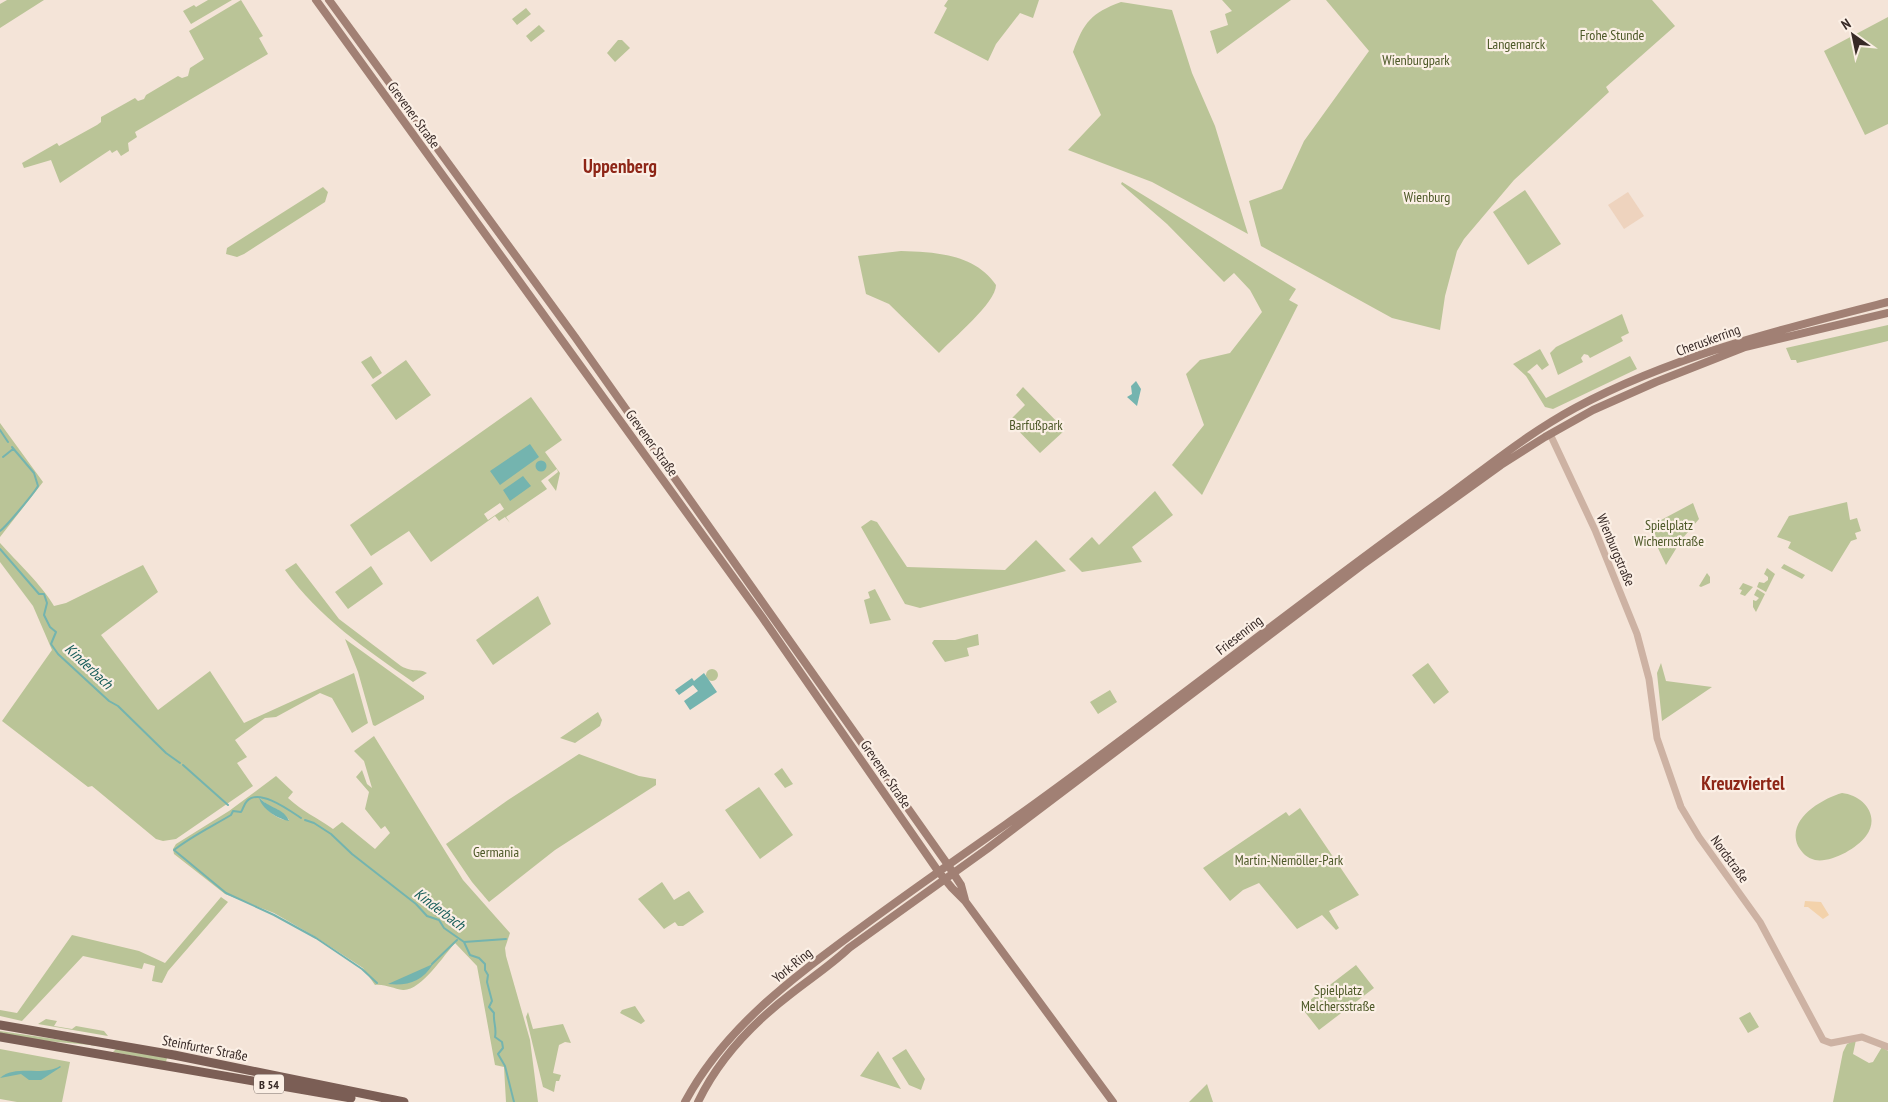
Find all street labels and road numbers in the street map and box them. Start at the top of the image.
street label: Grevener Straße [384,78,444,152]
street label: Cheruskerring [1673,320,1743,360]
street label: Grevener Straße [622,406,682,480]
street label: Wienburgstraße [1593,511,1639,589]
street label: Friesenring [1212,611,1266,659]
street label: Grevener Straße [857,737,915,812]
street label: Nordstraße [1707,832,1753,886]
street label: York-Ring [768,943,816,987]
street label: Steinfurter Straße [161,1031,250,1065]
road number: B 54 [254,1074,284,1094]

